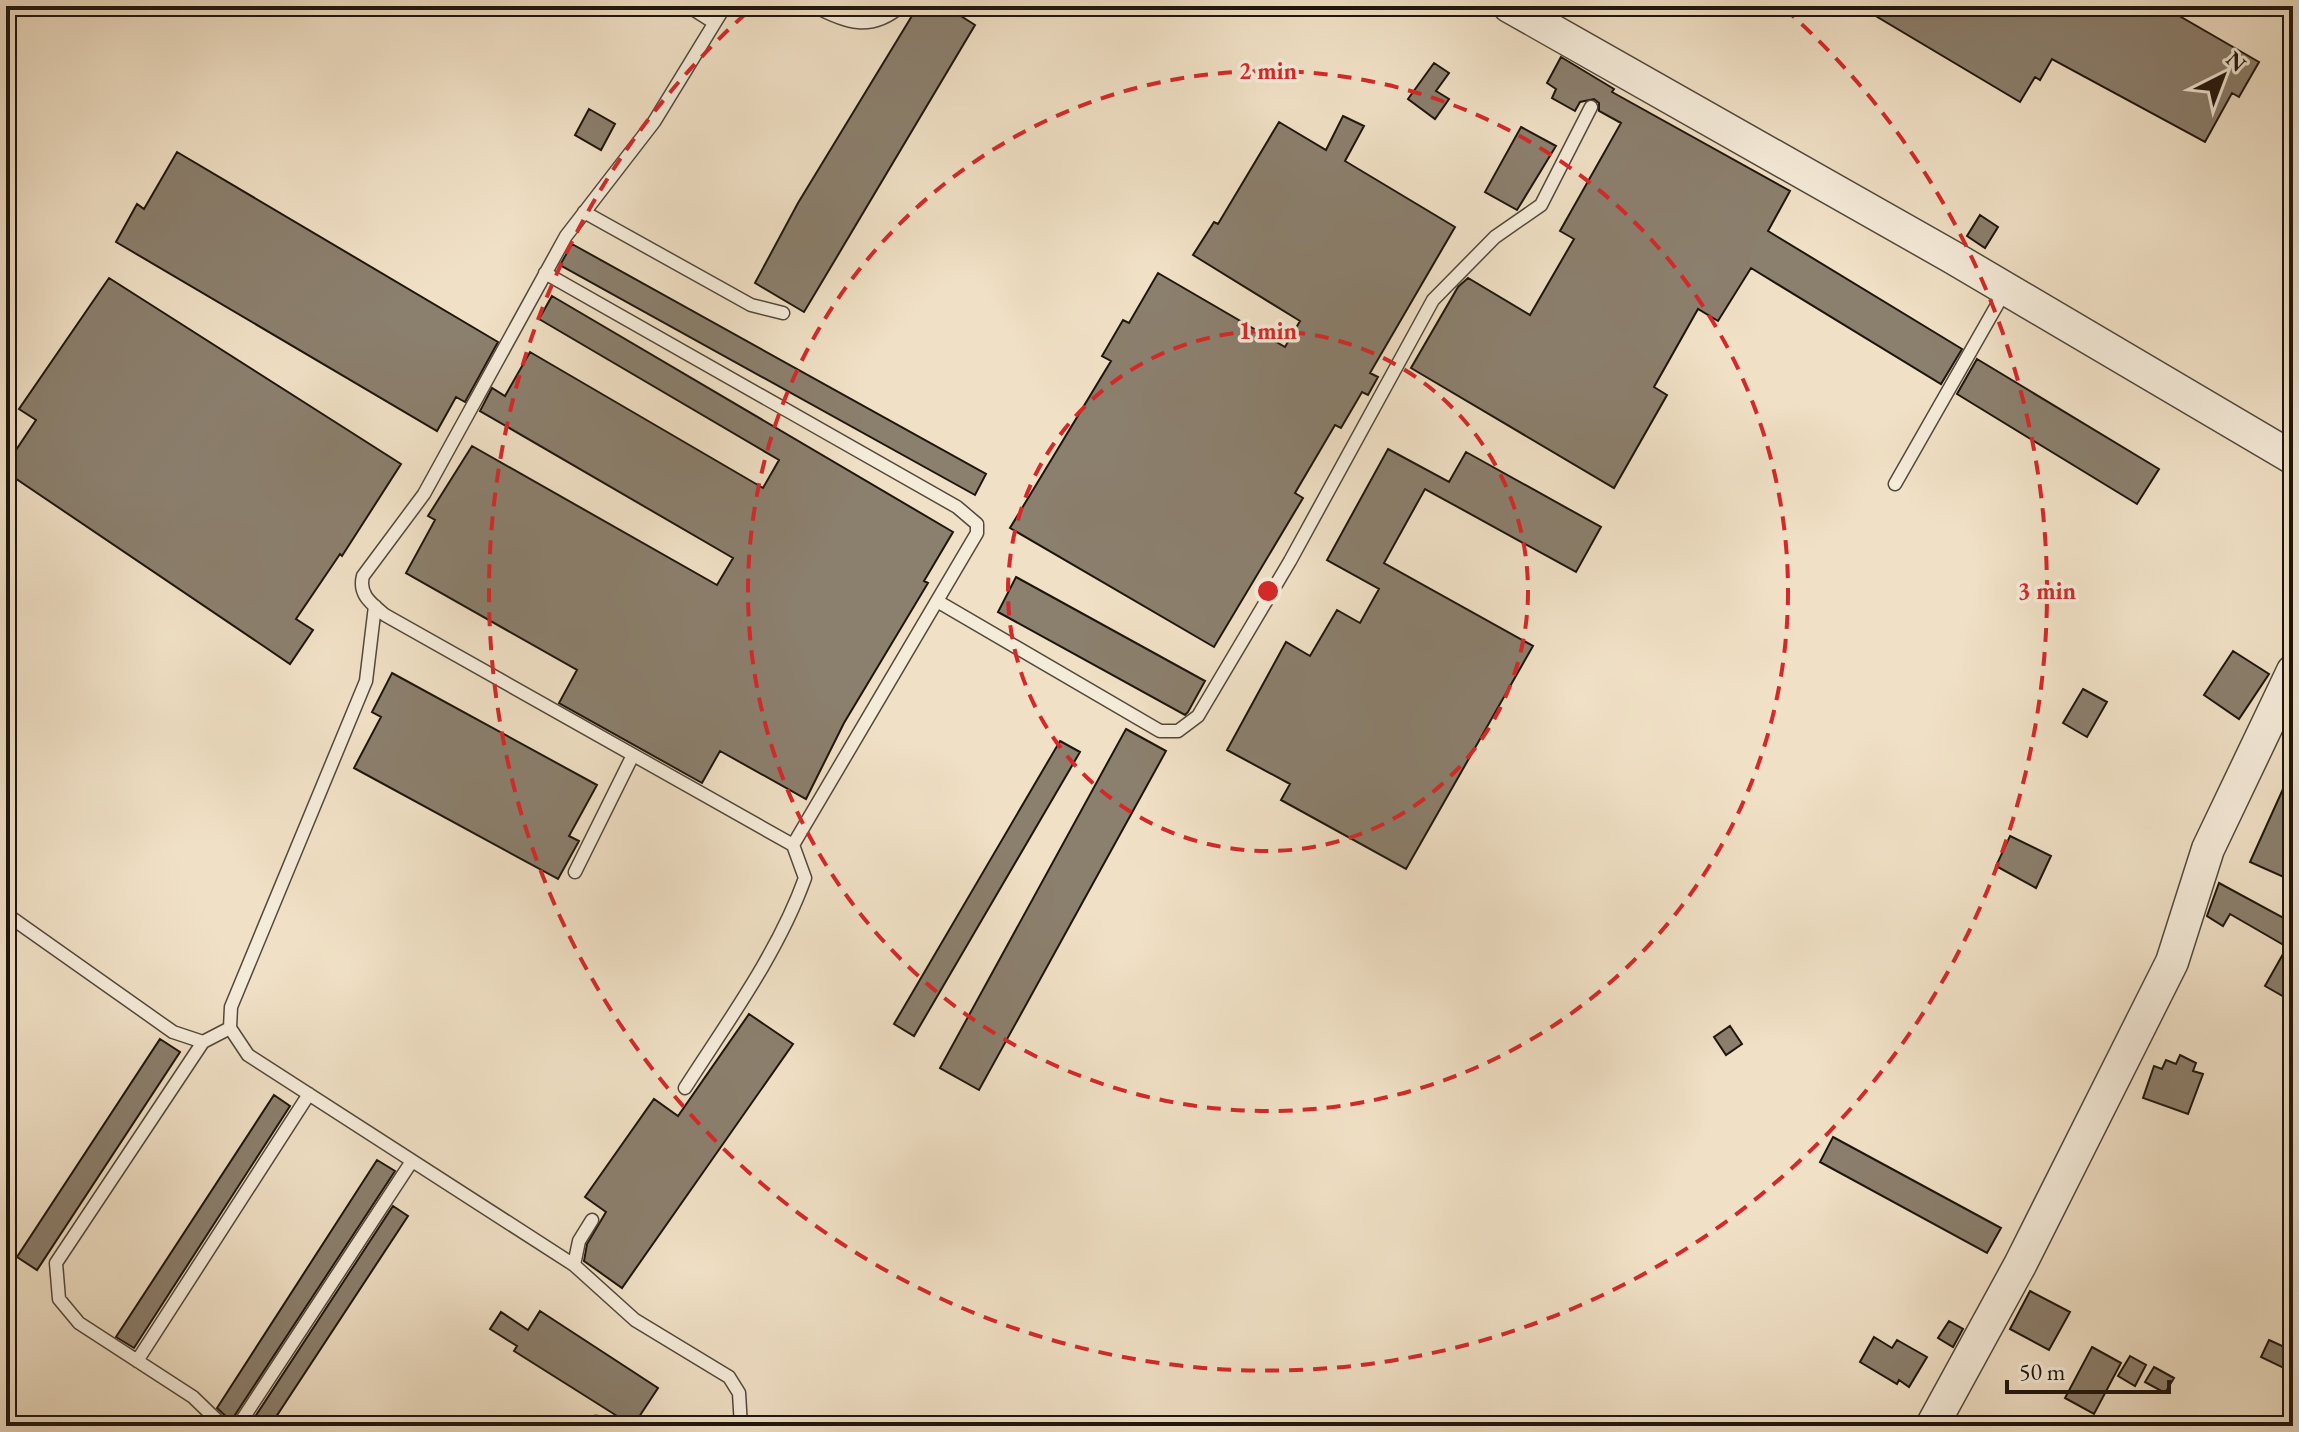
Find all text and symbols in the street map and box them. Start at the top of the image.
north arrow [2183,36,2263,116]
text: N [2220,45,2253,78]
text: 2 min [1239,55,1298,86]
text: 1 min [1239,315,1298,346]
text: 3 min [2018,575,2077,606]
centre of rings [1254,577,1282,605]
scale bar [2007,1344,2169,1394]
text: 50 m [2019,1356,2066,1387]

